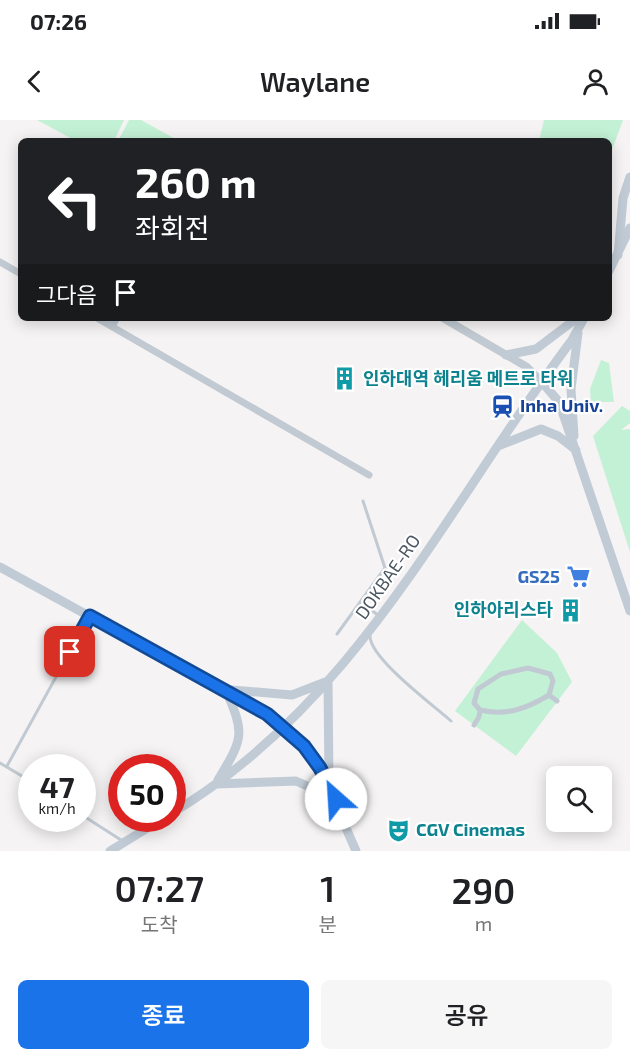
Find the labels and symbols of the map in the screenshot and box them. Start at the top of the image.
building icon: 인하대역 헤리움 메트로 타워 [332,366,358,392]
place label: 인하대역 헤리움 메트로 타워 [363,367,573,389]
station icon: Inha Univ. [489,393,515,419]
place label: Inha Univ. [520,394,603,416]
street label: DOKBAE-RO [350,530,424,623]
supermarket icon: GS25 [565,564,591,590]
place label: GS25 [517,565,560,587]
building icon: 인하아리스타 [558,597,584,623]
place label: 인하아리스타 [454,598,553,620]
pin [44,626,95,677]
speed limit sign: 50 [108,754,186,832]
position arrow [304,767,368,831]
theatre icon: CGV Cinemas [385,817,411,843]
place label: CGV Cinemas [416,818,525,840]

